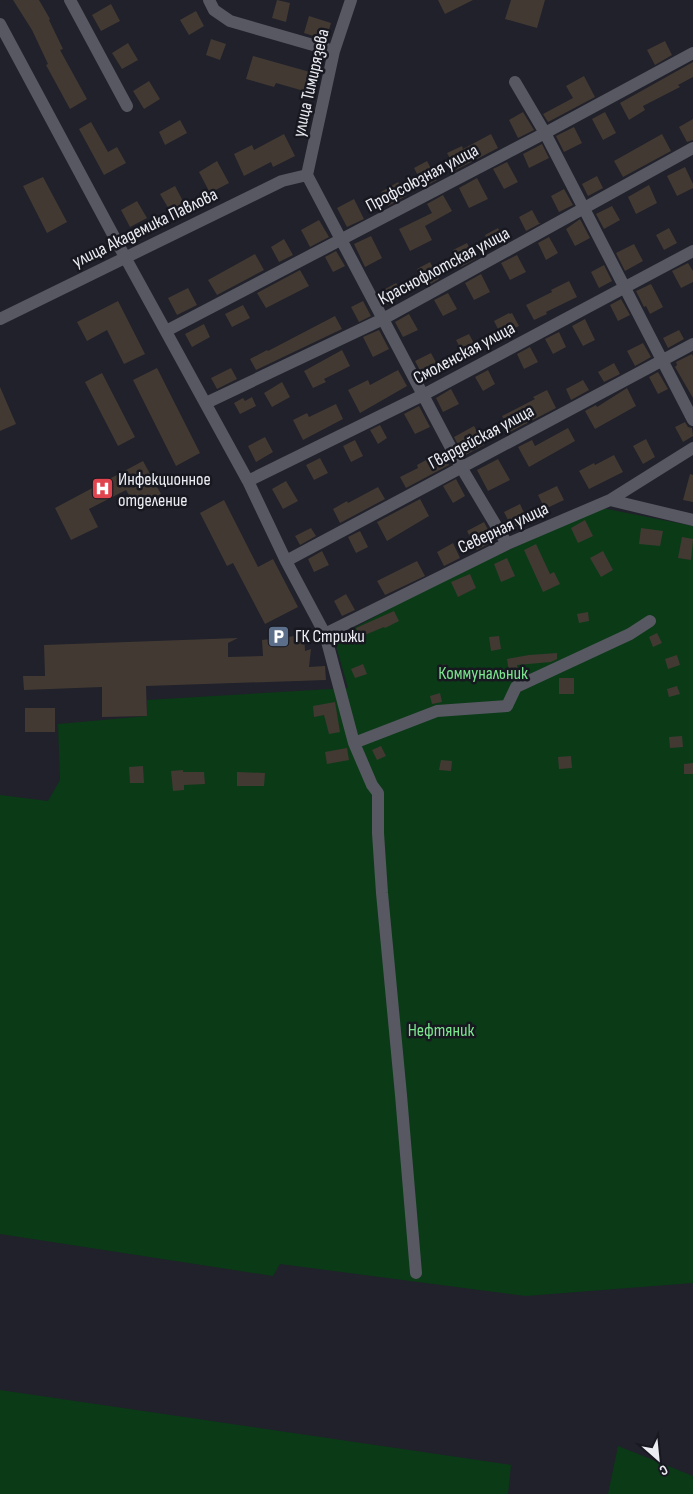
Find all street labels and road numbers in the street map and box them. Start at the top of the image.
street label: улица Тимирязева [288,27,334,139]
street label: Профсоюзная улица [362,139,482,216]
street label: улица Академика Павлова [69,184,221,272]
street label: Краснофлотская улица [375,223,513,309]
street label: Смоленская улица [410,317,518,389]
street label: Гвардейская улица [425,400,537,474]
street label: Северная улица [454,498,552,558]

